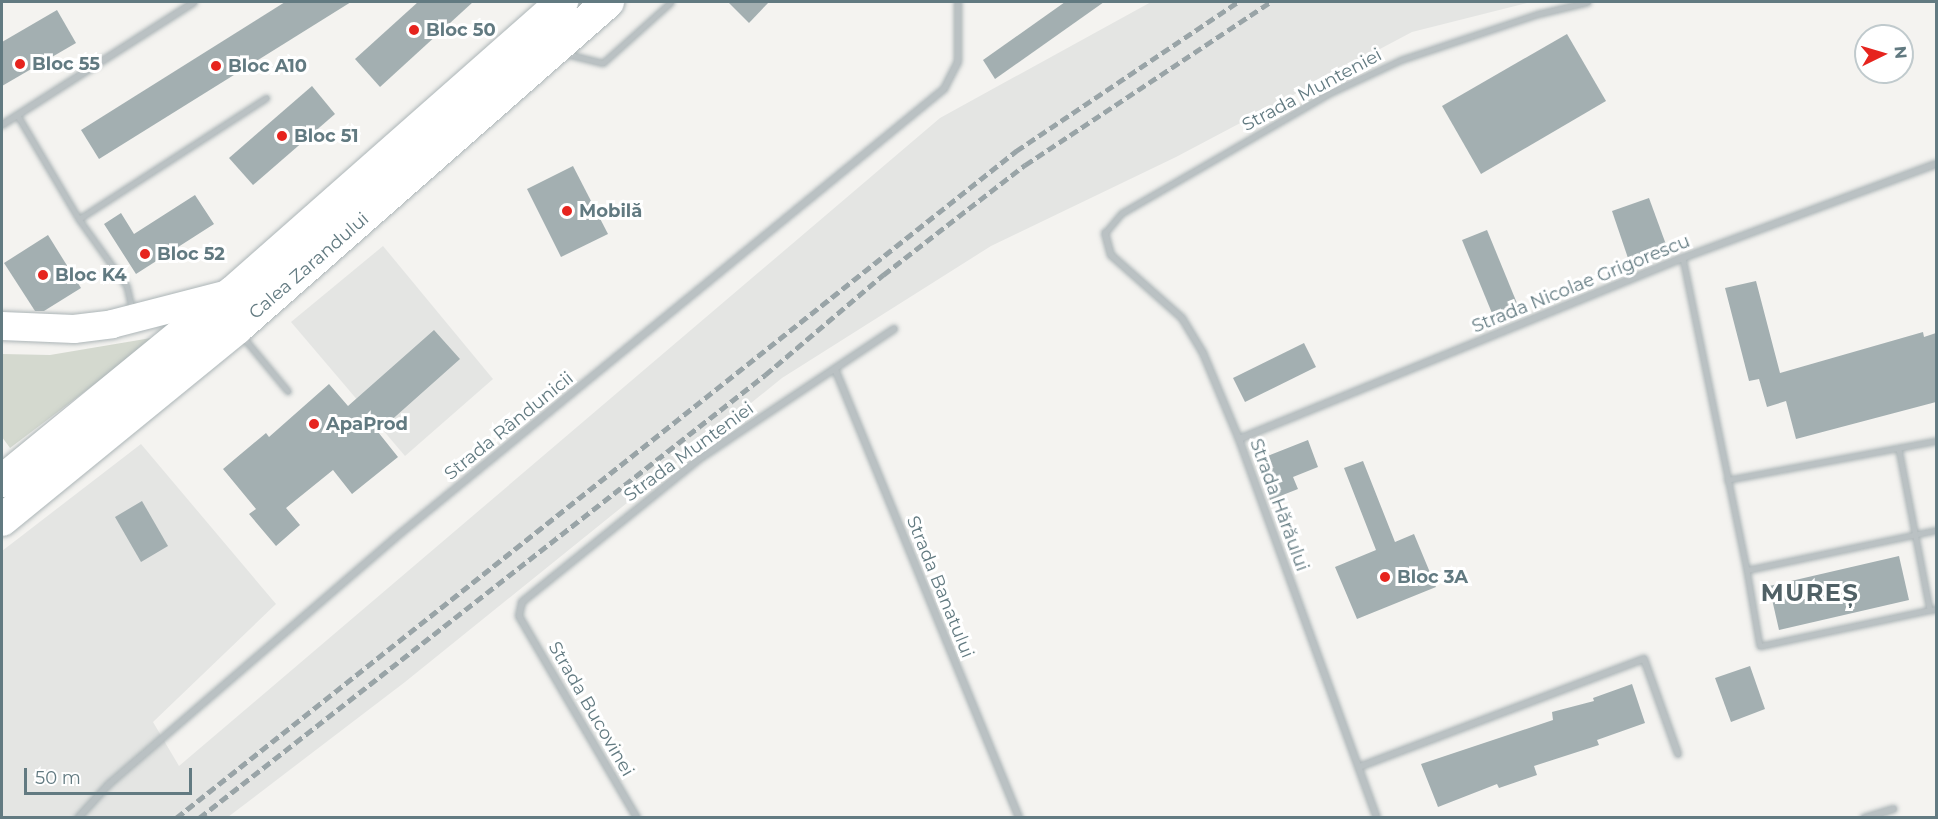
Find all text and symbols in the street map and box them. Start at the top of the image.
place label: Bloc 50 [426,19,496,41]
marker: Bloc 50 [407,23,421,37]
north arrow [1854,24,1914,84]
street label: Strada Munteniei [1238,44,1386,136]
text: N [1890,45,1910,60]
place label: Bloc 55 [32,53,100,75]
place label: Bloc A10 [228,55,307,77]
marker: Bloc 55 [13,57,27,71]
marker: Bloc A10 [209,59,223,73]
place label: Bloc 51 [294,125,358,147]
marker: Bloc 51 [275,129,289,143]
place label: Mobilă [579,200,642,222]
marker: Mobilă [560,204,574,218]
street label: Calea Zarandului [245,208,373,324]
street label: Strada Nicolae Grigorescu [1469,230,1693,338]
place label: Bloc 52 [157,243,225,265]
marker: Bloc 52 [138,247,152,261]
place label: Bloc K4 [55,264,127,286]
marker: Bloc K4 [36,268,50,282]
street label: Strada Rândunicii [440,367,578,485]
street label: Strada Munteniei [620,398,758,506]
place label: ApaProd [326,413,408,435]
marker: ApaProd [307,417,321,431]
street label: Strada Hărăului [1245,436,1313,574]
street label: Strada Banatului [902,513,978,661]
place label: Bloc 3A [1397,566,1468,588]
marker: Bloc 3A [1378,570,1392,584]
district label: MUREȘ [1761,579,1859,607]
street label: Strada Bucovinei [544,638,638,780]
scale bar [27,756,195,794]
text: 50 m [35,767,81,789]

